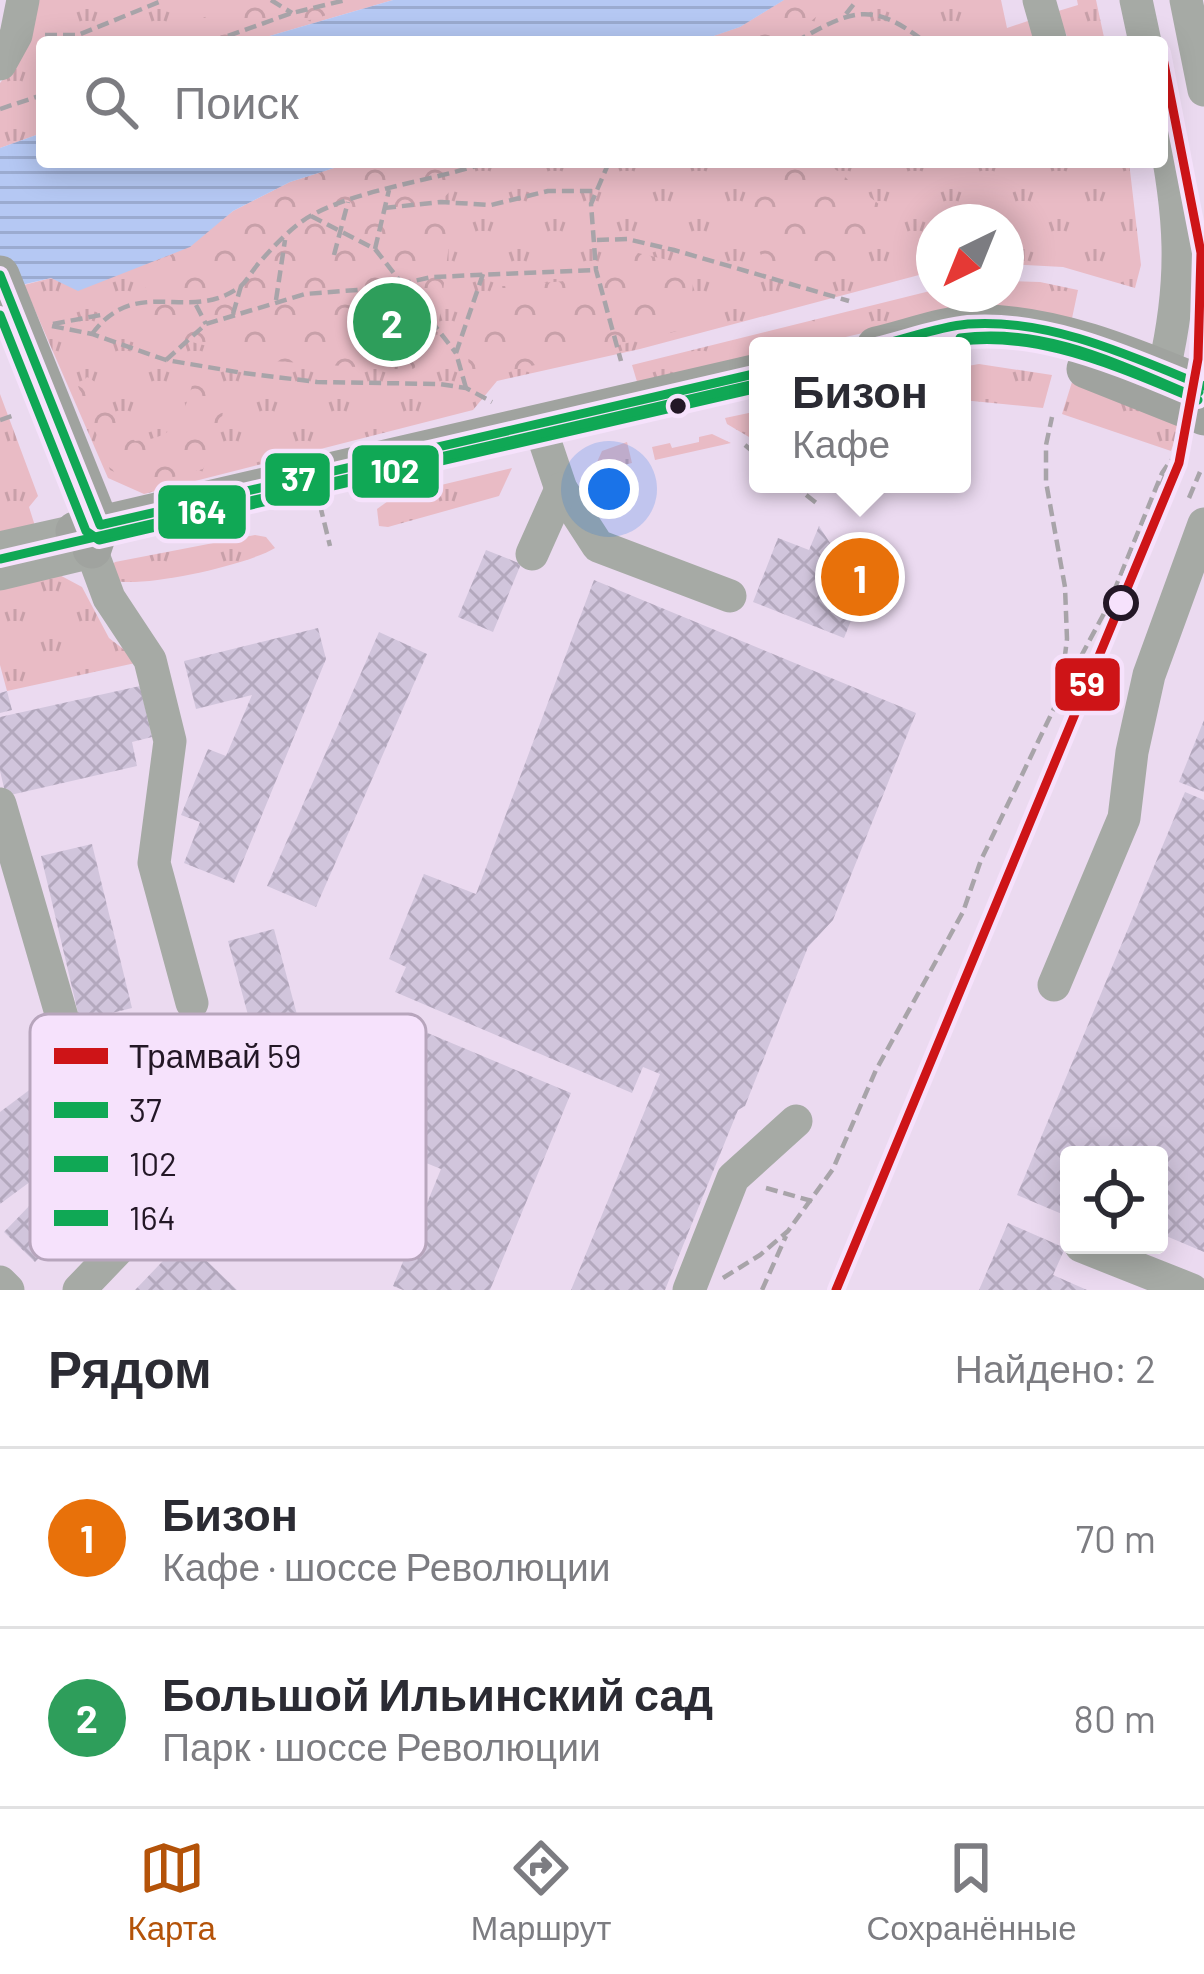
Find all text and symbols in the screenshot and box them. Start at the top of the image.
search box [36,36,1168,168]
icon: search [78,69,144,135]
text: Поиск [174,74,299,128]
north arrow [916,204,1024,312]
pin: 2 [353,277,431,367]
popup [749,337,971,493]
text: Бизон [792,363,928,417]
unlabelled marker [667,395,689,417]
text: Кафе [792,419,890,466]
line badge: 102 [350,443,441,500]
text: 102 [371,450,419,490]
line badge: 37 [263,451,332,508]
text: 37 [281,458,315,498]
your location [579,459,639,519]
line badge: 164 [156,483,248,541]
text: 164 [177,491,227,531]
pin: 1 [821,532,899,622]
unlabelled marker [1105,587,1137,619]
line badge: 59 [1053,656,1122,713]
text: 59 [1069,663,1105,703]
legend [30,1014,426,1260]
text: Трамвай 59 [129,1035,301,1075]
text: 37 [129,1089,162,1129]
text: 102 [129,1143,177,1183]
map controls [1060,1146,1168,1254]
button: locate [1060,1146,1168,1254]
text: 164 [129,1197,176,1237]
text: Рядом [48,1337,212,1398]
text: Найдено: 2 [955,1344,1156,1391]
text: Бизон [162,1486,298,1540]
text: 1 [80,1514,94,1561]
text: 70 m [1075,1514,1156,1561]
text: Кафе · шоссе Революции [162,1542,610,1589]
text: Большой Ильинский сад [162,1666,713,1720]
text: 2 [76,1694,98,1741]
text: 80 m [1074,1694,1156,1741]
text: Парк · шоссе Революции [162,1722,601,1769]
tab: Карта [127,1835,216,1948]
tab: Маршрут [471,1835,611,1948]
tab: Сохранённые [866,1835,1077,1948]

